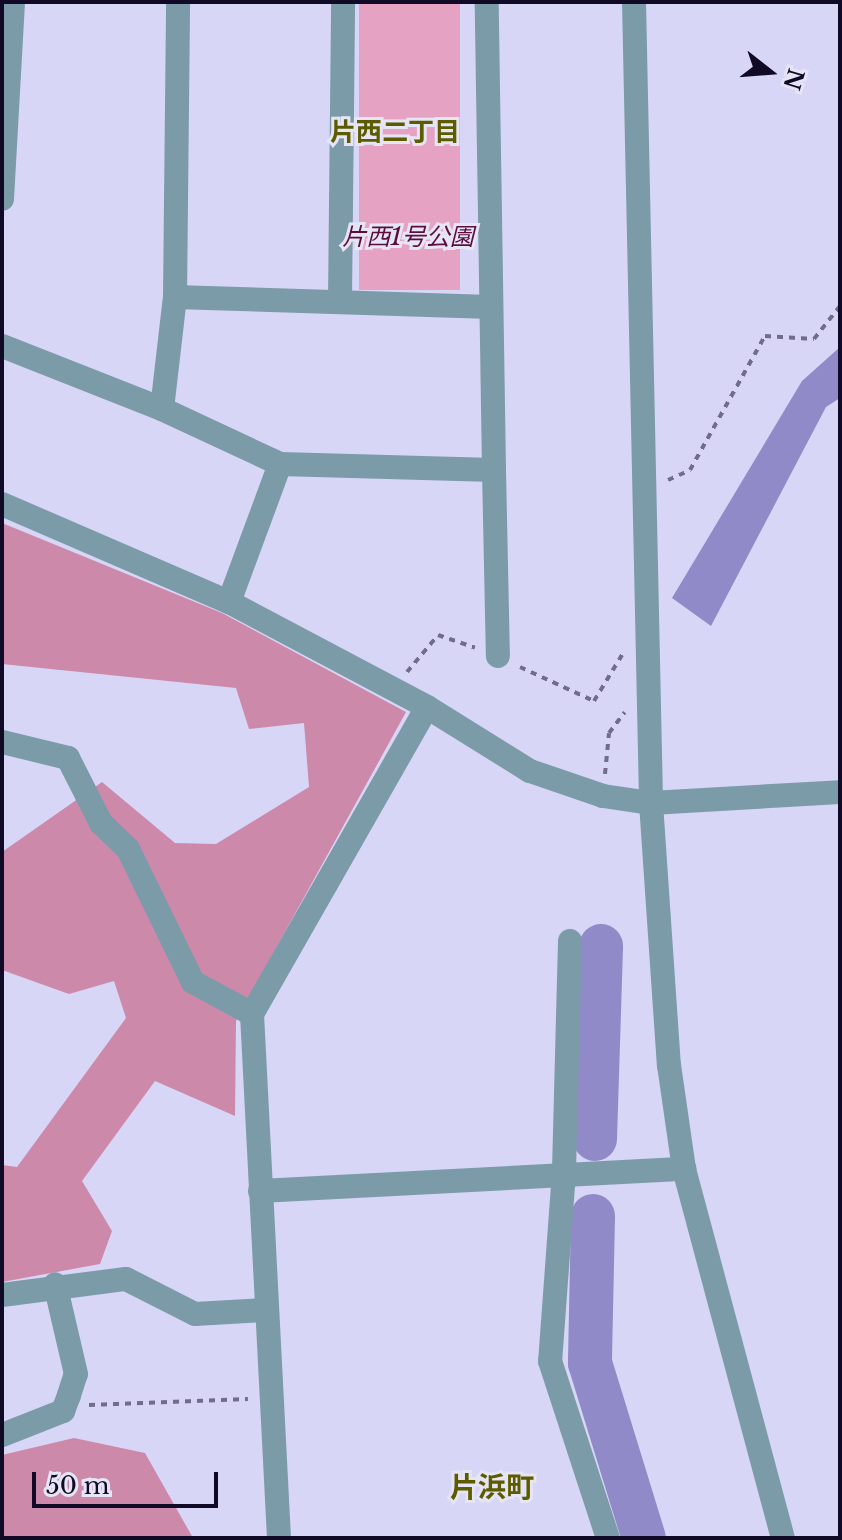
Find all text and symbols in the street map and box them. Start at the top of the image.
north arrow [730,32,810,112]
text: N [777,65,809,93]
district label: 片西二丁目 [330,117,460,149]
park label: 片西1号公園 [342,223,474,251]
scale bar [36,1456,222,1506]
text: 50 m [46,1471,109,1500]
district label: 片浜町 [450,1471,534,1505]

